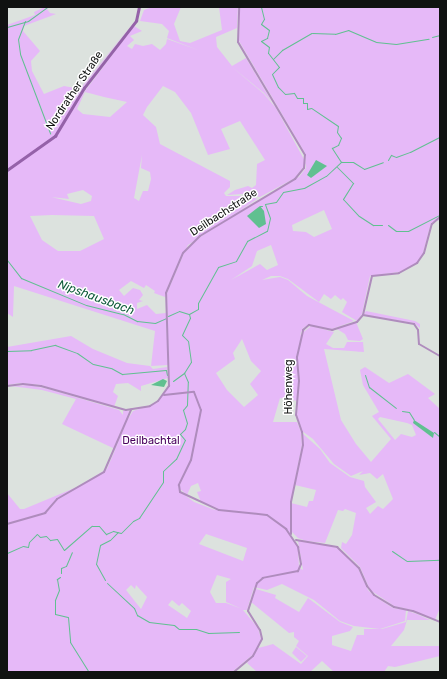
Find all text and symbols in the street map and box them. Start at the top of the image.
street label: Nordrather Straße [44,49,106,133]
street label: Deilbachstraße [188,186,260,240]
water label: Nipshausbach [56,278,136,318]
street label: Höhenweg [282,359,296,415]
park label: Deilbachtal [122,434,180,448]

